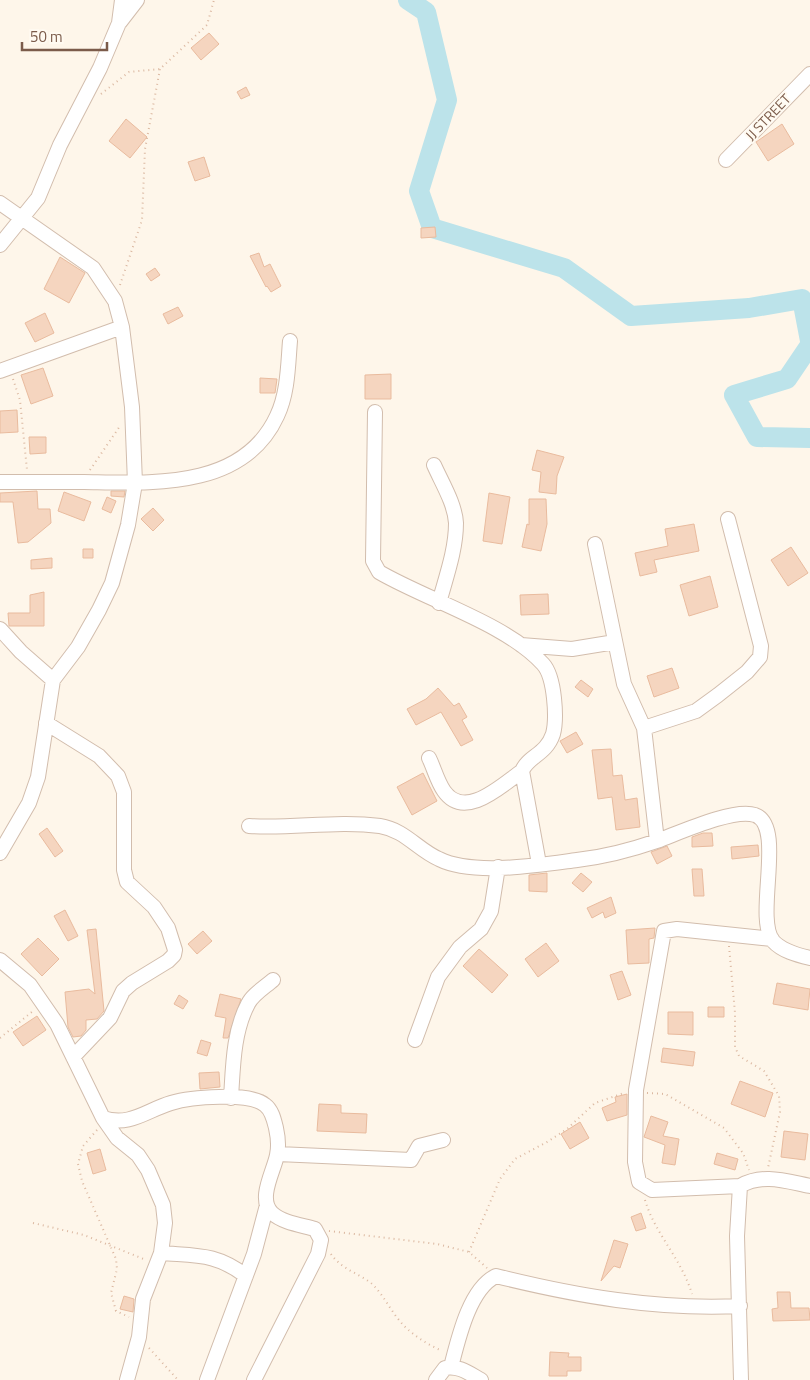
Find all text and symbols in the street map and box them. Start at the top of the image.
scale bar [22,20,108,52]
text: 50 m [30,25,63,48]
street label: JJ STREET [740,88,796,145]

